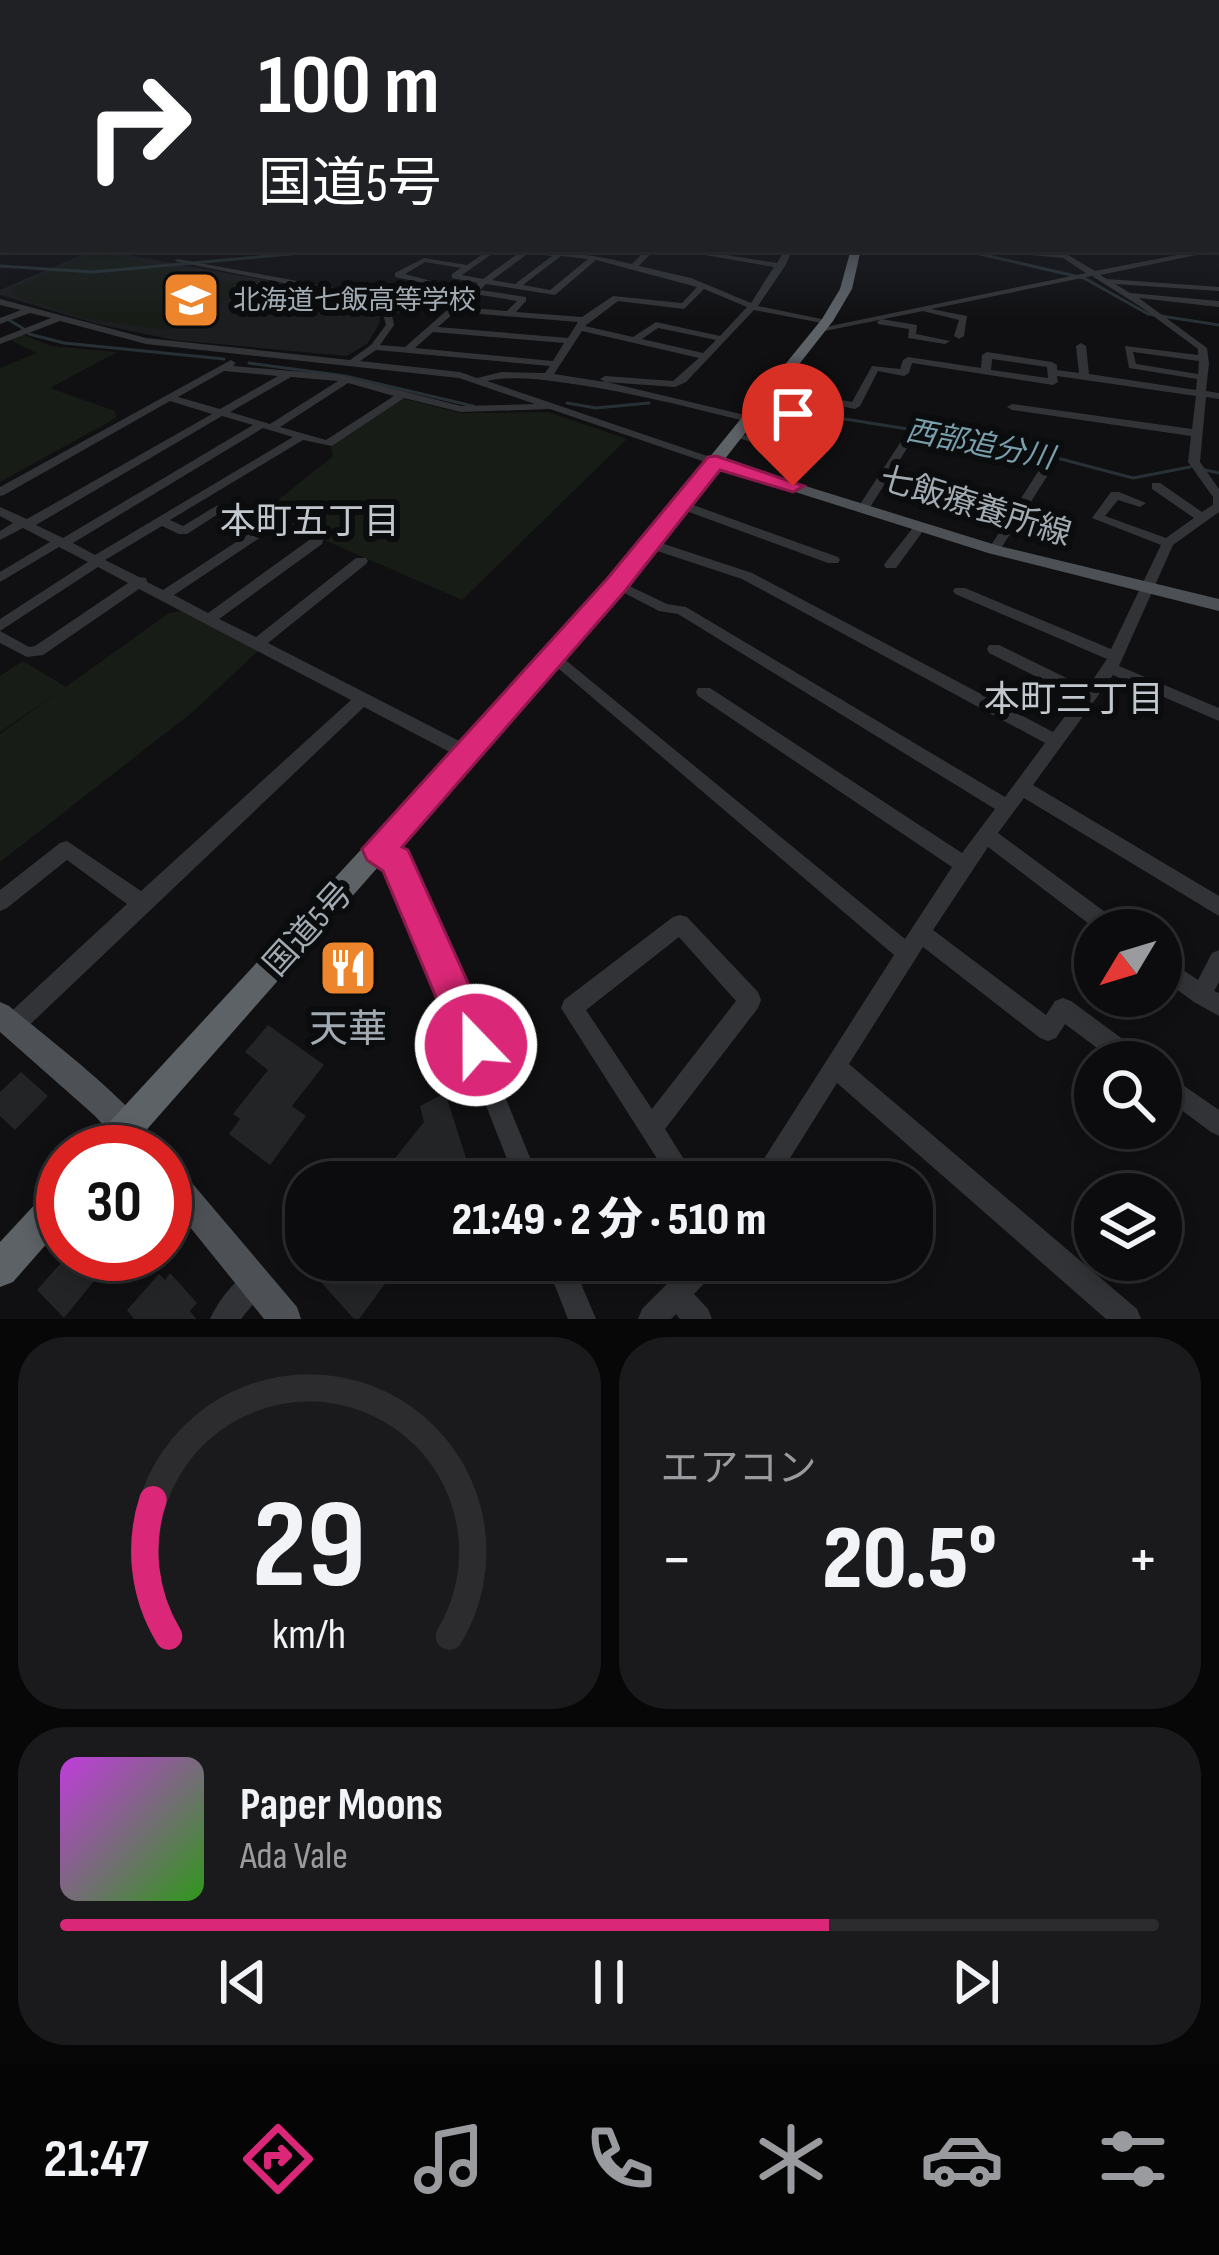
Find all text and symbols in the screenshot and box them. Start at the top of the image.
text: 100 m [258,36,440,137]
icon: right [60,48,216,204]
text: 国道5号 [258,152,442,217]
school or university icon: 北海道七飯高等学校 [160,269,222,331]
place label: 北海道七飯高等学校 [233,285,476,317]
pin [742,363,844,486]
icon: arrive [760,381,826,447]
water label: 西部追分川 [903,413,1060,478]
street label: 七飯療養所線 [875,459,1076,555]
district label: 本町五丁目 [220,501,400,544]
district label: 本町三丁目 [984,679,1164,722]
street label: 国道5号 [256,874,361,984]
north arrow [1074,909,1182,1017]
map controls [1074,909,1182,1281]
restaurant icon: 天華 [317,937,379,999]
position arrow [413,982,539,1108]
place label: 天華 [309,1007,387,1054]
button: search [1074,1041,1182,1149]
speed limit sign: 30 [36,1125,192,1281]
button: layers [1074,1173,1182,1281]
text: 21:49 · 2 分 · 510 m [452,1193,766,1248]
text: エアコン [661,1446,817,1493]
text: 29 [252,1473,366,1622]
text: 20.5° [822,1506,997,1614]
text: − [661,1521,693,1600]
text: + [1127,1521,1159,1600]
text: km/h [272,1609,346,1661]
text: Paper Moons [240,1778,443,1833]
text: Ada Vale [240,1833,348,1880]
icon: previous [210,1949,276,2015]
icon: pause [576,1949,642,2015]
icon: next [943,1949,1009,2015]
icon: directions [236,2117,320,2201]
icon: music [407,2117,491,2201]
icon: phone [578,2117,662,2201]
icon: climate [749,2117,833,2201]
icon: car [920,2117,1004,2201]
icon: filters [1091,2117,1175,2201]
text: 21:47 [44,2127,148,2192]

